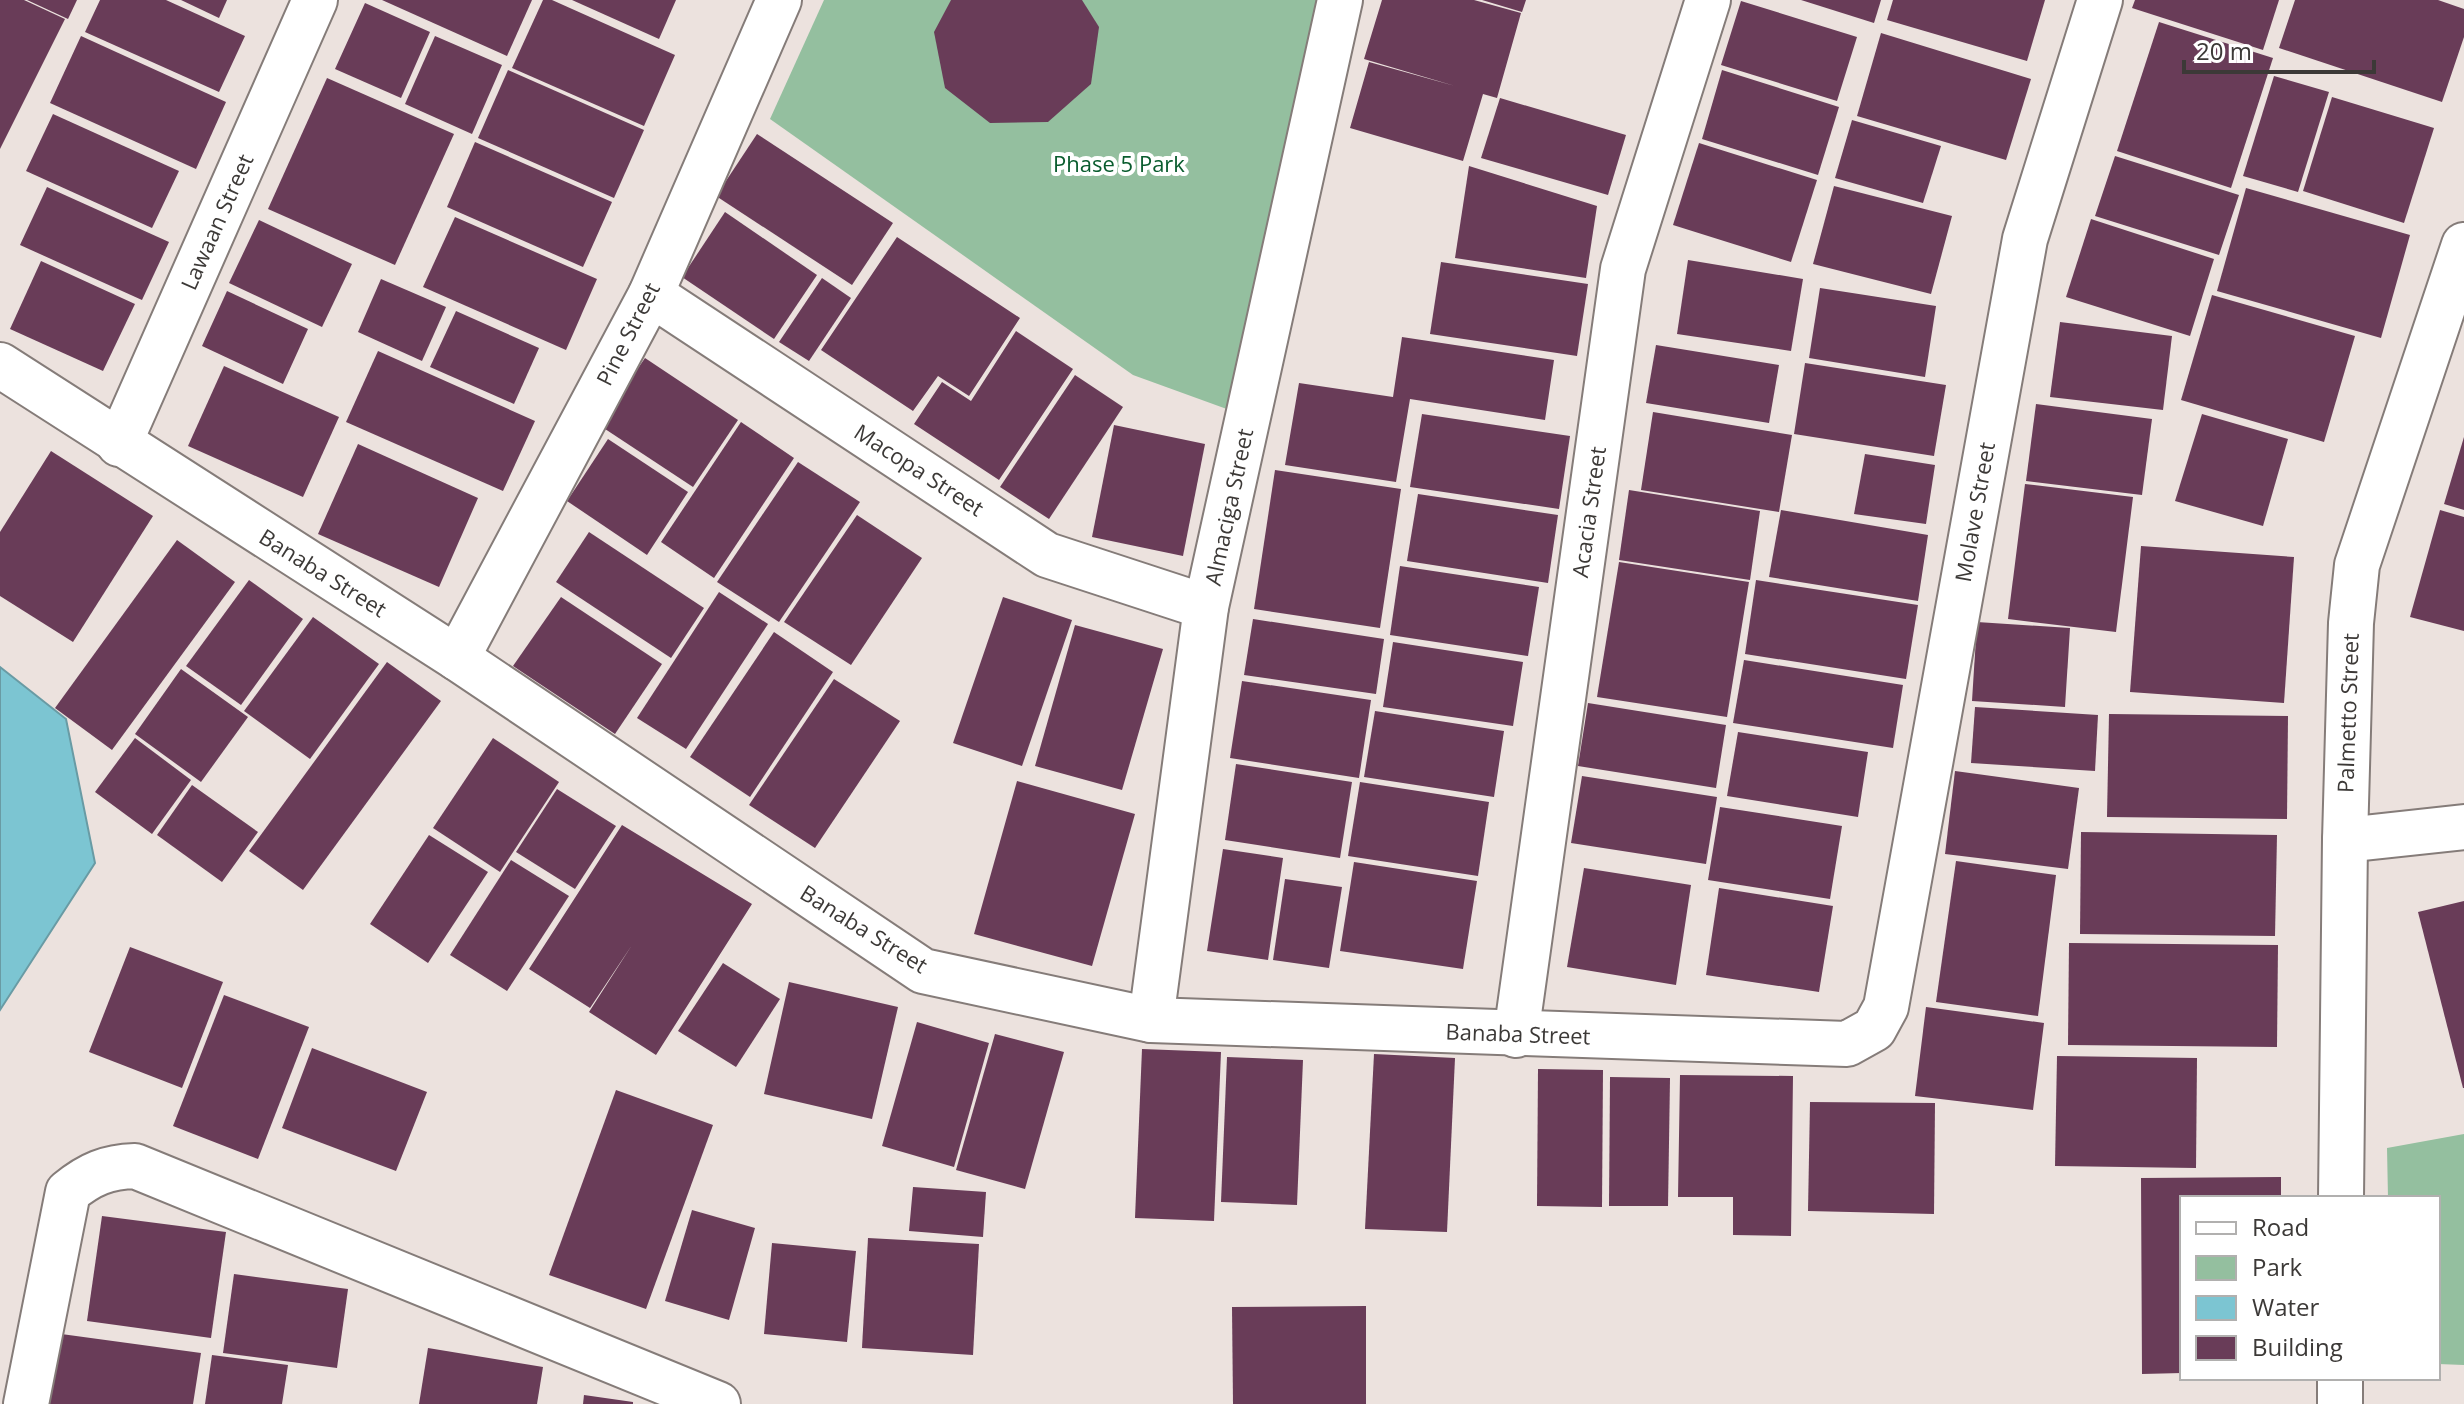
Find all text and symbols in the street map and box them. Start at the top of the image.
scale bar [2184,24,2374,74]
text: 20 m [2196,34,2252,67]
park label: Phase 5 Park [1053,148,1185,178]
street label: Lawaan Street [173,149,260,294]
street label: Pine Street [588,277,666,390]
street label: Macopa Street [849,416,990,522]
street label: Almaciga Street [1197,426,1259,588]
street label: Molave Street [1947,439,2001,584]
street label: Acacia Street [1564,444,1612,579]
street label: Banaba Street [254,521,393,623]
street label: Palmetto Street [2329,632,2365,793]
street label: Banaba Street [795,877,934,979]
street label: Banaba Street [1445,1015,1591,1051]
legend [2180,1196,2440,1380]
text: Road [2252,1210,2309,1243]
text: Park [2252,1250,2303,1283]
text: Water [2252,1290,2320,1323]
text: Building [2252,1330,2343,1363]

